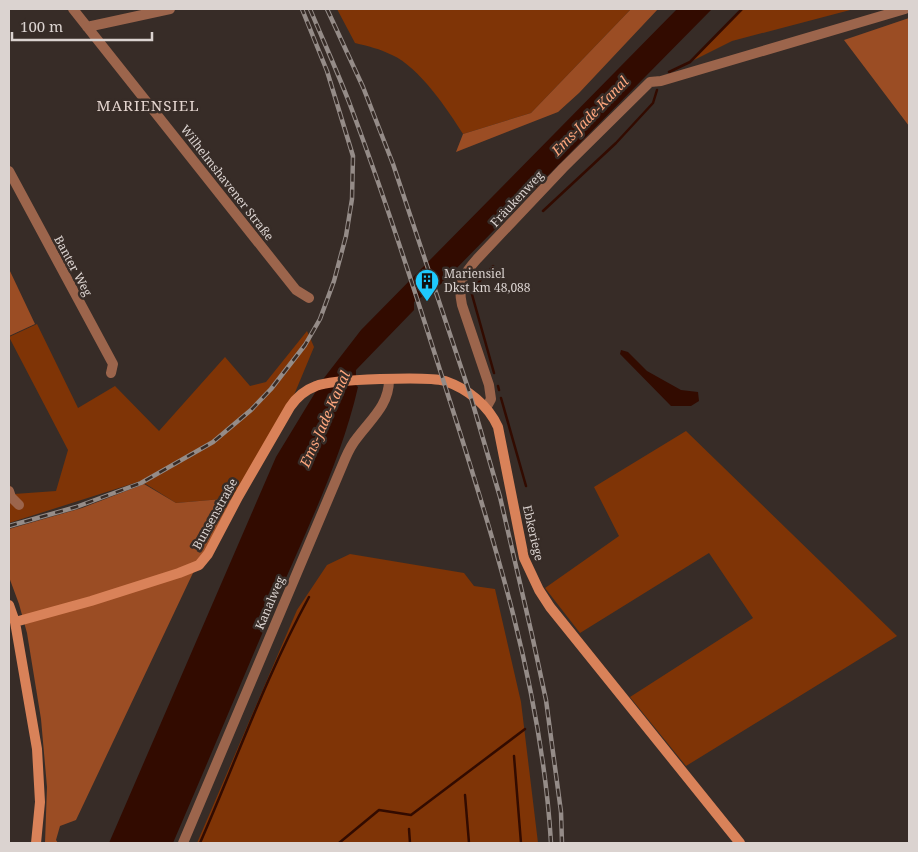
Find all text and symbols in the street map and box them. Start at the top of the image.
scale bar [12,10,152,42]
text: 100 m [20,16,63,36]
water label: Ems-Jade-Kanal [546,71,633,160]
district label: MARIENSIEL [96,95,200,115]
street label: Wilhelmshavener Straße [177,121,278,244]
street label: Fräukenweg [486,166,547,230]
street label: Banter Weg [50,232,97,300]
place label: Mariensiel Dkst km 48,088 [444,265,531,296]
building icon: Mariensiel Dkst km 48,088 [414,268,440,302]
water label: Ems-Jade-Kanal [294,367,355,471]
street label: Bunsenstraße [188,475,241,552]
street label: Ebkeriege [519,503,548,562]
street label: Kanalweg [251,573,289,632]

